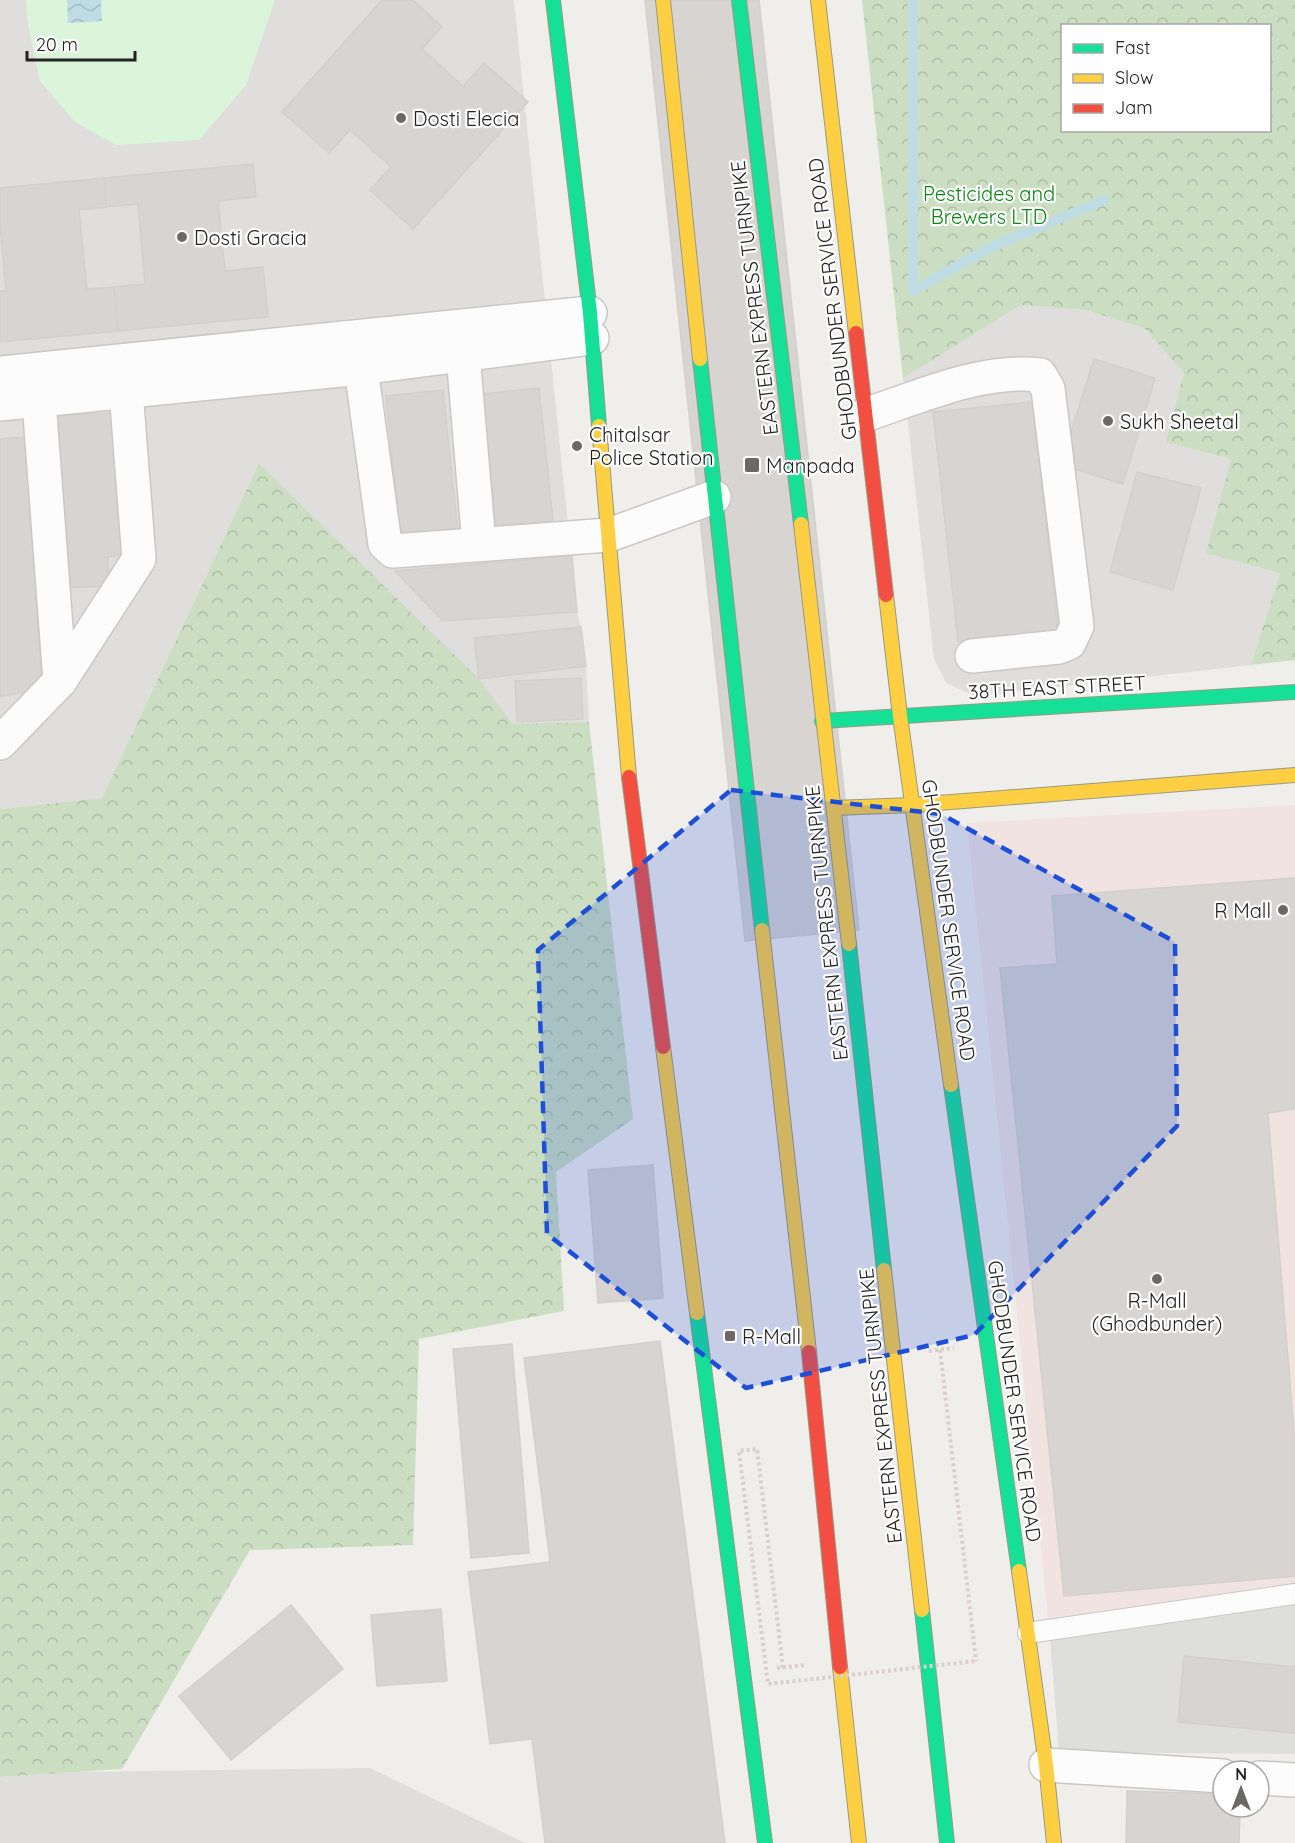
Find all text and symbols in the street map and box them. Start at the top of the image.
scale bar [27,24,135,62]
legend [1061,24,1271,132]
text: 20 m [36,33,78,56]
text: Fast [1115,36,1150,59]
text: Slow [1115,66,1153,89]
text: Jam [1115,96,1153,119]
place label: Dosti Elecia [413,106,519,131]
marker: Dosti Elecia [394,111,408,125]
street label: GHODBUNDER SERVICE ROAD [802,157,862,441]
street label: EASTERN EXPRESS TURNPIKE [725,159,783,437]
park label: Pesticides and Brewers LTD [923,181,1055,229]
place label: Dosti Gracia [194,225,307,250]
marker: Dosti Gracia [175,230,189,244]
place label: Sukh Sheetal [1120,409,1239,434]
marker: Sukh Sheetal [1101,414,1115,428]
place label: Chitalsar Police Station [589,422,714,470]
marker: Chitalsar Police Station [570,439,584,453]
place label: Manpada [766,453,855,478]
marker: Manpada [743,456,761,474]
street label: 38TH EAST STREET [968,670,1146,704]
street label: GHODBUNDER SERVICE ROAD [917,778,981,1062]
street label: EASTERN EXPRESS TURNPIKE [799,784,853,1062]
place label: R Mall [1214,898,1271,923]
marker: R Mall [1276,903,1290,917]
street label: GHODBUNDER SERVICE ROAD [983,1259,1047,1543]
street label: EASTERN EXPRESS TURNPIKE [853,1267,907,1545]
marker: R-Mall (Ghodbunder) [1150,1272,1164,1286]
place label: R-Mall (Ghodbunder) [1092,1288,1222,1336]
place label: R-Mall [742,1324,801,1349]
marker: R-Mall [723,1329,737,1343]
north arrow [1211,1759,1271,1819]
text: N [1235,1764,1247,1784]

